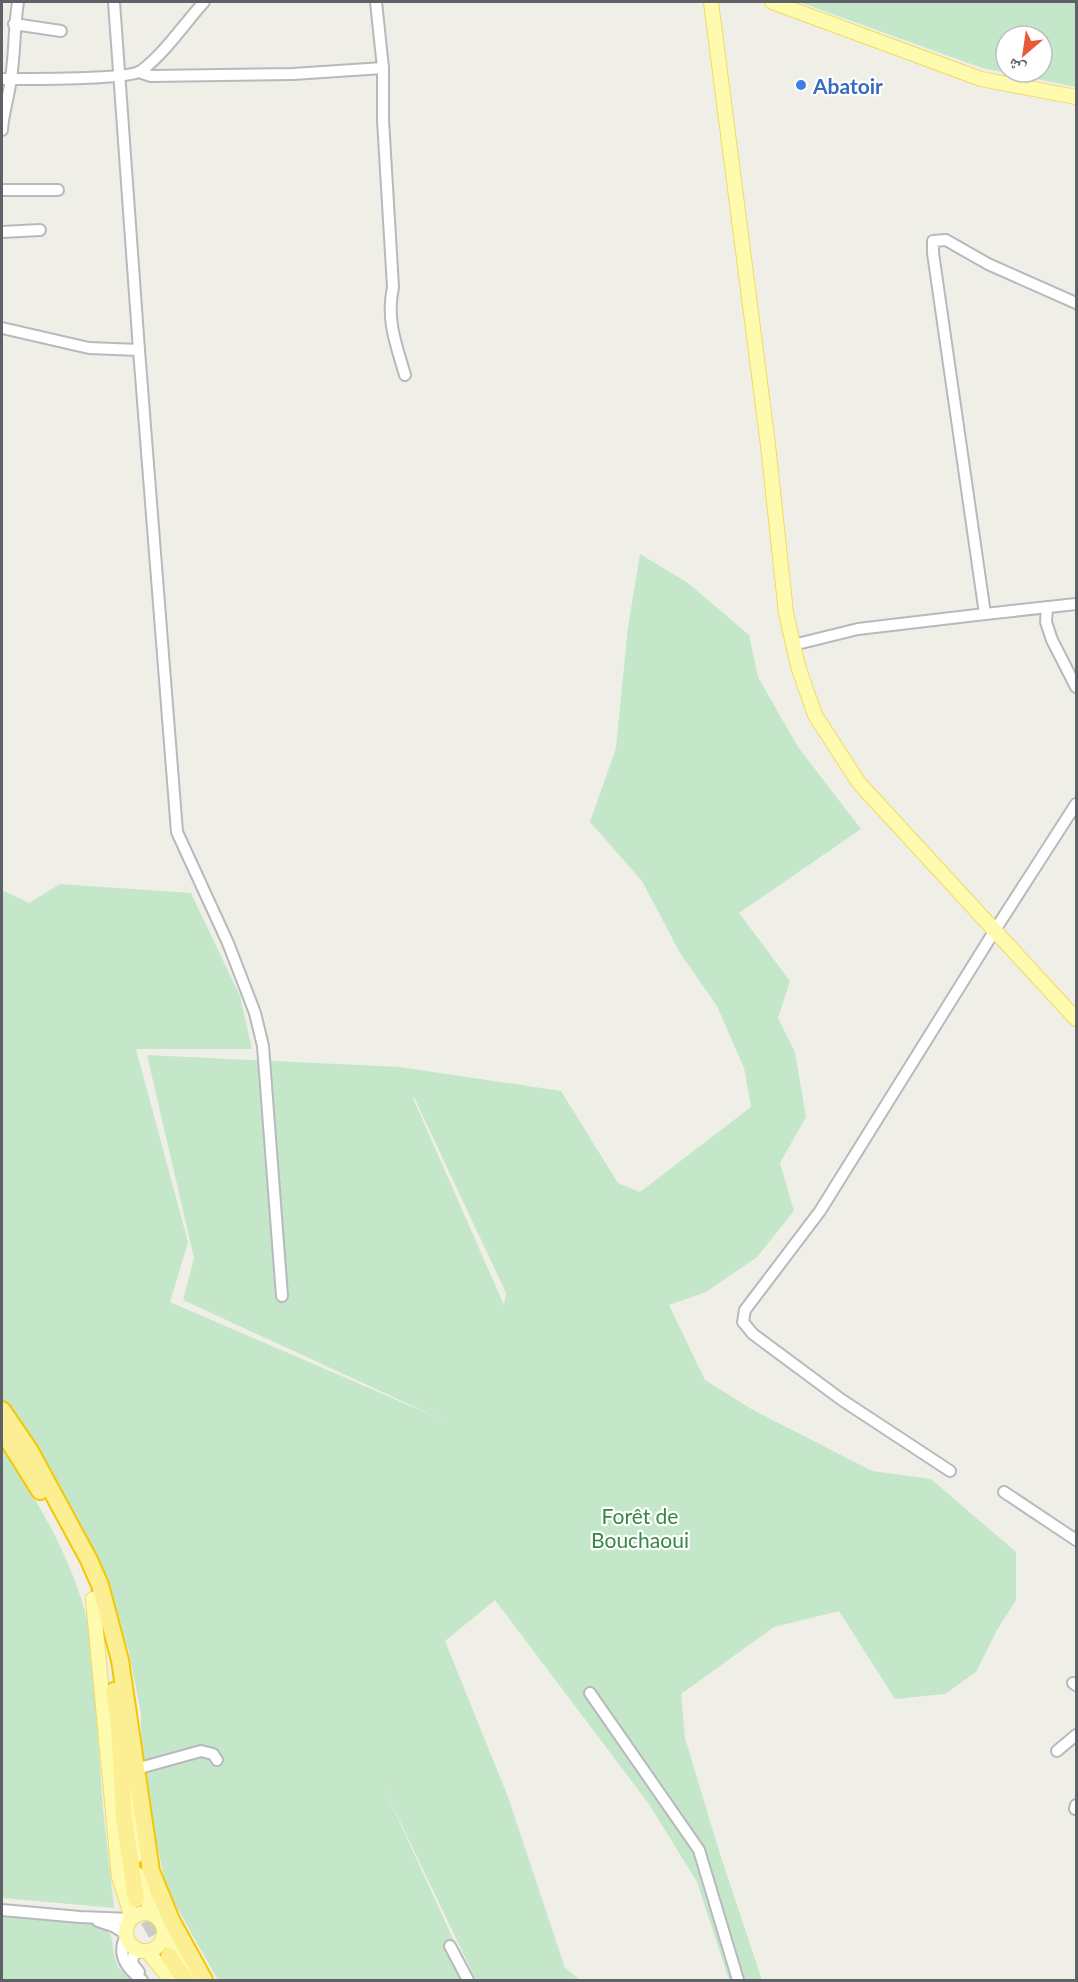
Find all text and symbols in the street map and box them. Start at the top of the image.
north arrow [994,24,1054,84]
text: ش [1004,54,1029,80]
place label: Abatoir [812,73,883,98]
marker: Abatoir [794,78,808,92]
park label: Forêt de Bouchaoui [591,1503,689,1552]

